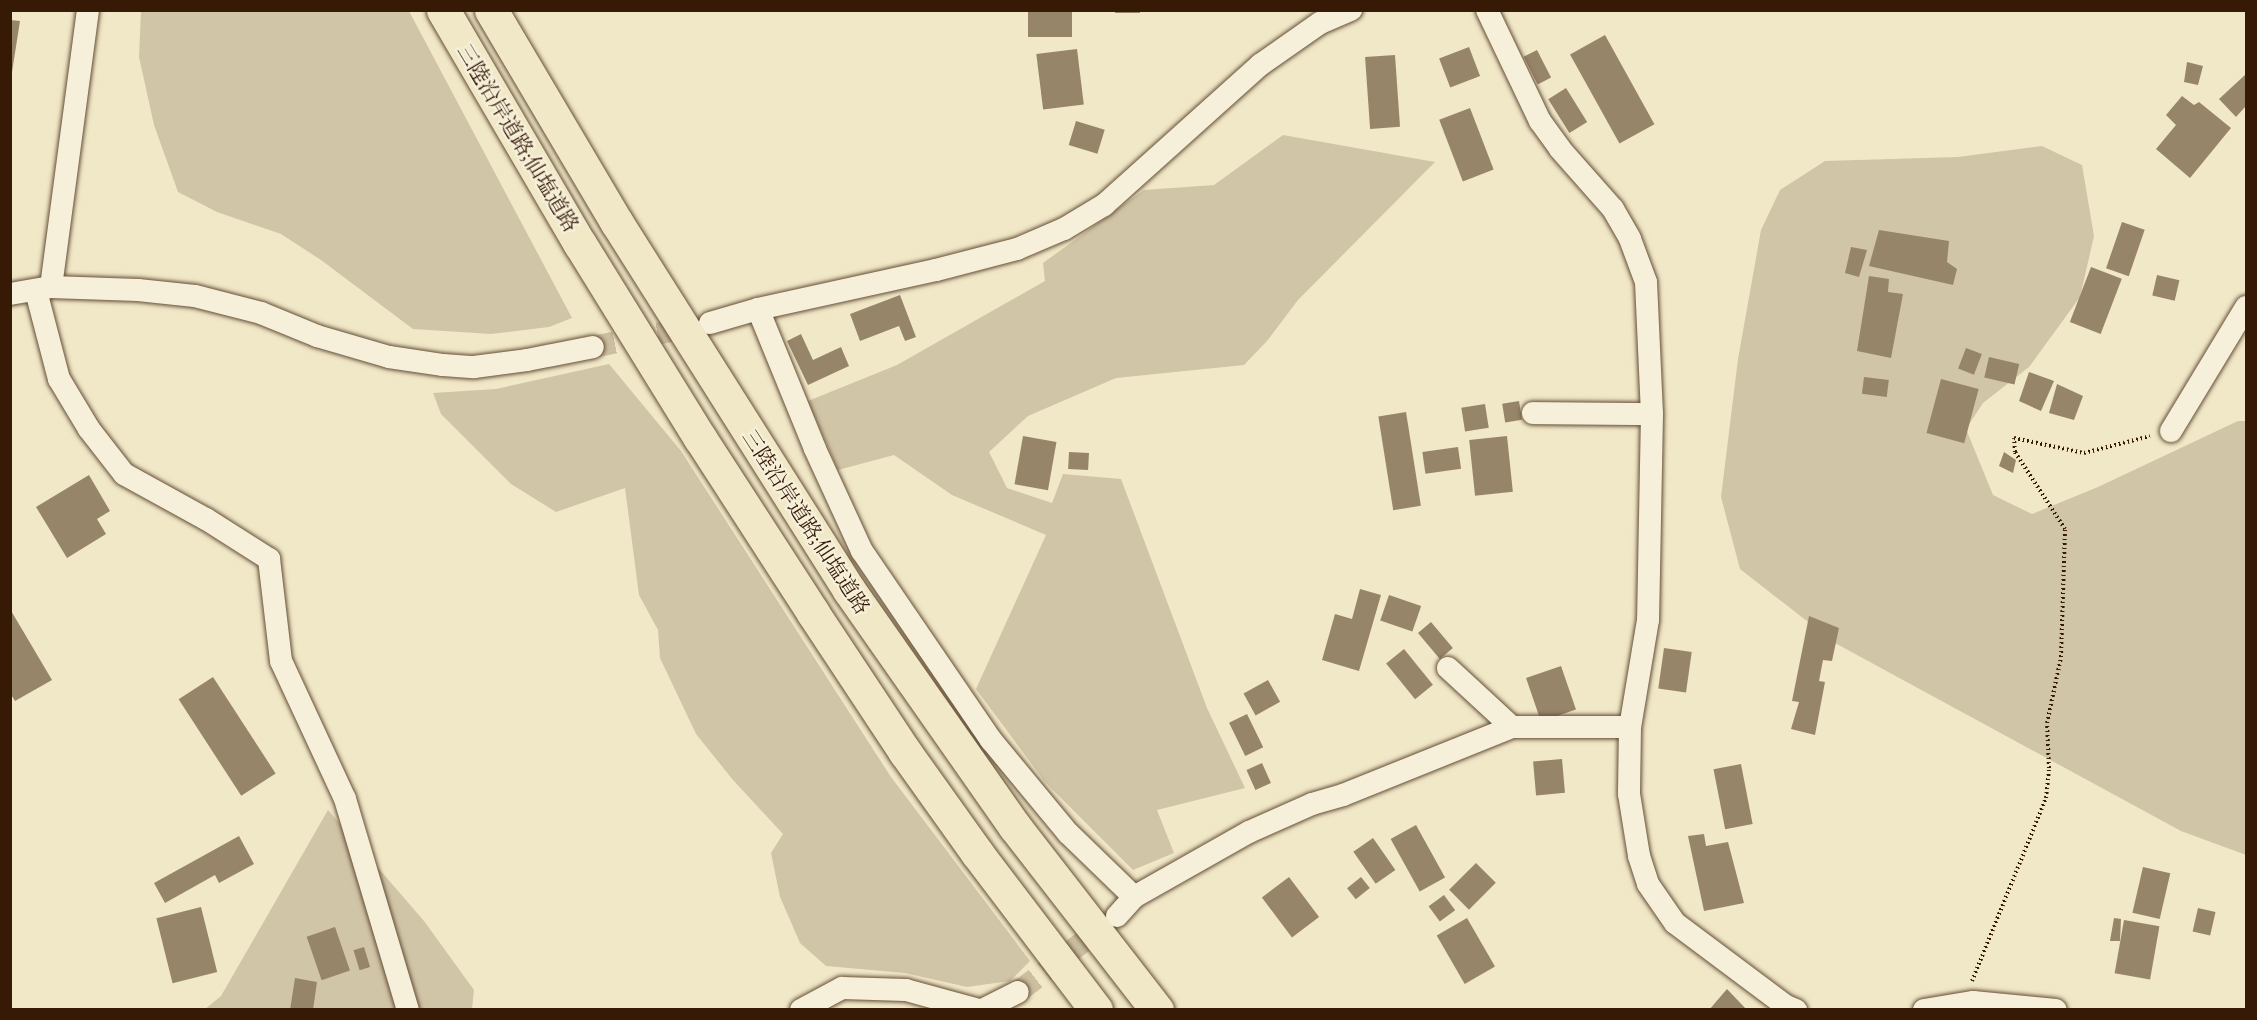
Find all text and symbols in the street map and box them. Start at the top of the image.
street label: 三陸沿岸道路;仙塩道路 [452,39,584,237]
street label: 三陸沿岸道路;仙塩道路 [737,425,875,619]

